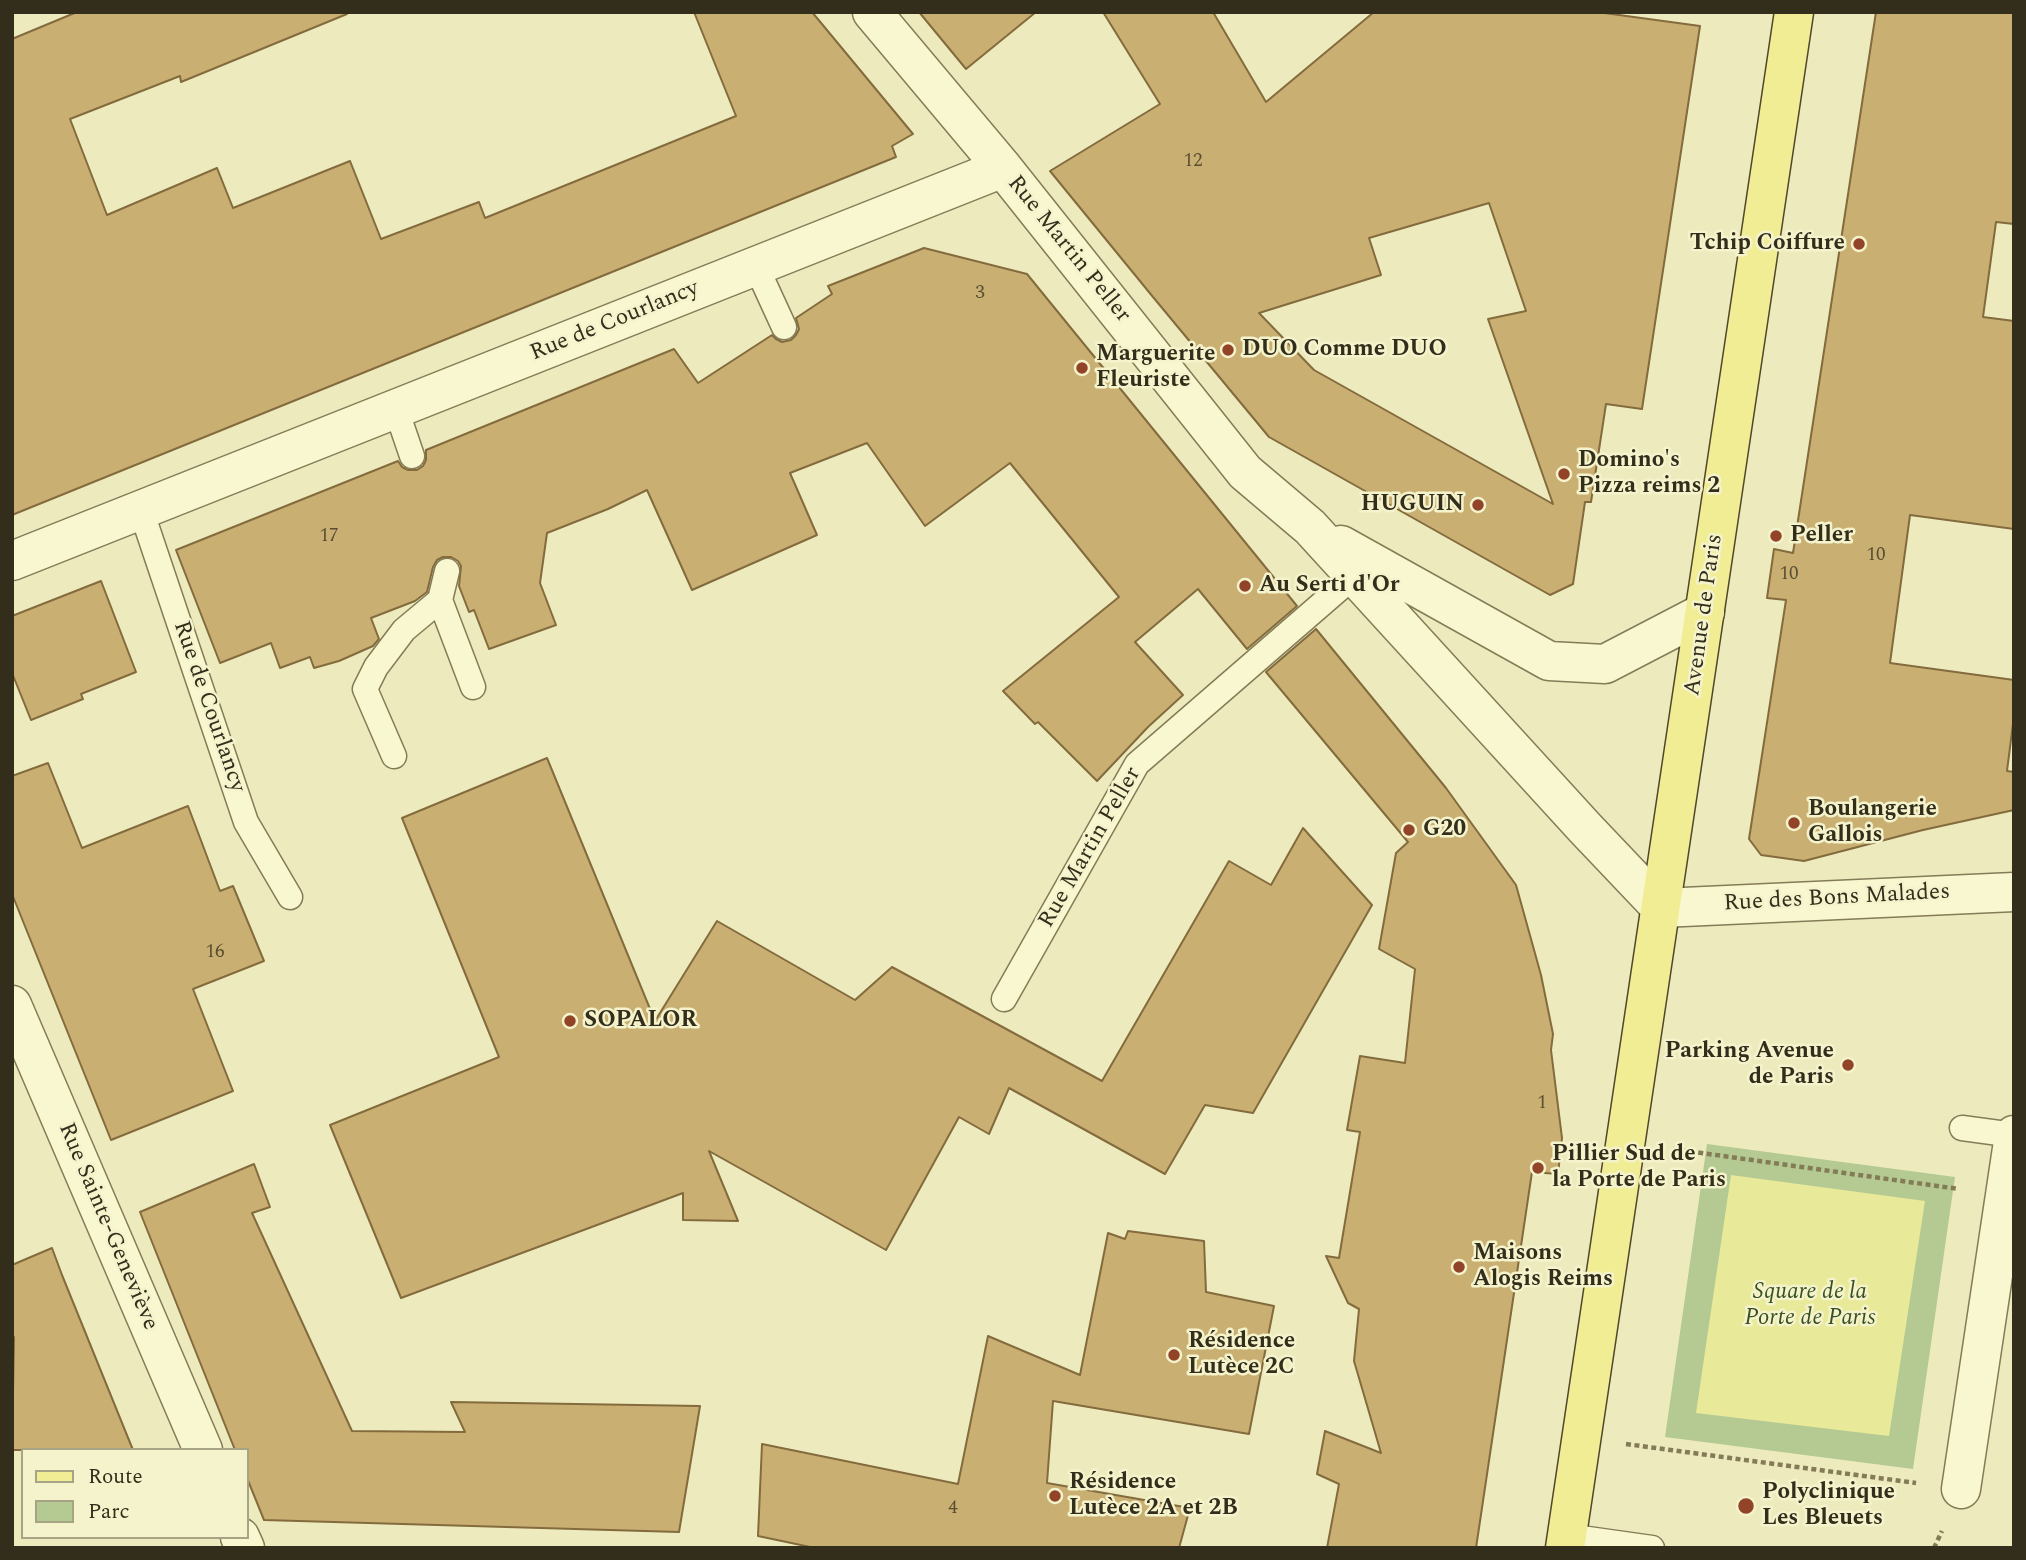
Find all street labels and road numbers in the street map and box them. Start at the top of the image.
street label: Rue Martin Peller [1000,171,1136,329]
street label: Rue de Courlancy [527,276,703,368]
street label: Avenue de Paris [1680,532,1730,698]
street label: Rue de Courlancy [166,618,250,796]
street label: Rue Martin Peller [1034,763,1148,933]
street label: Rue des Bons Malades [1723,879,1951,919]
street label: Rue Sainte-Geneviève [51,1119,163,1335]

